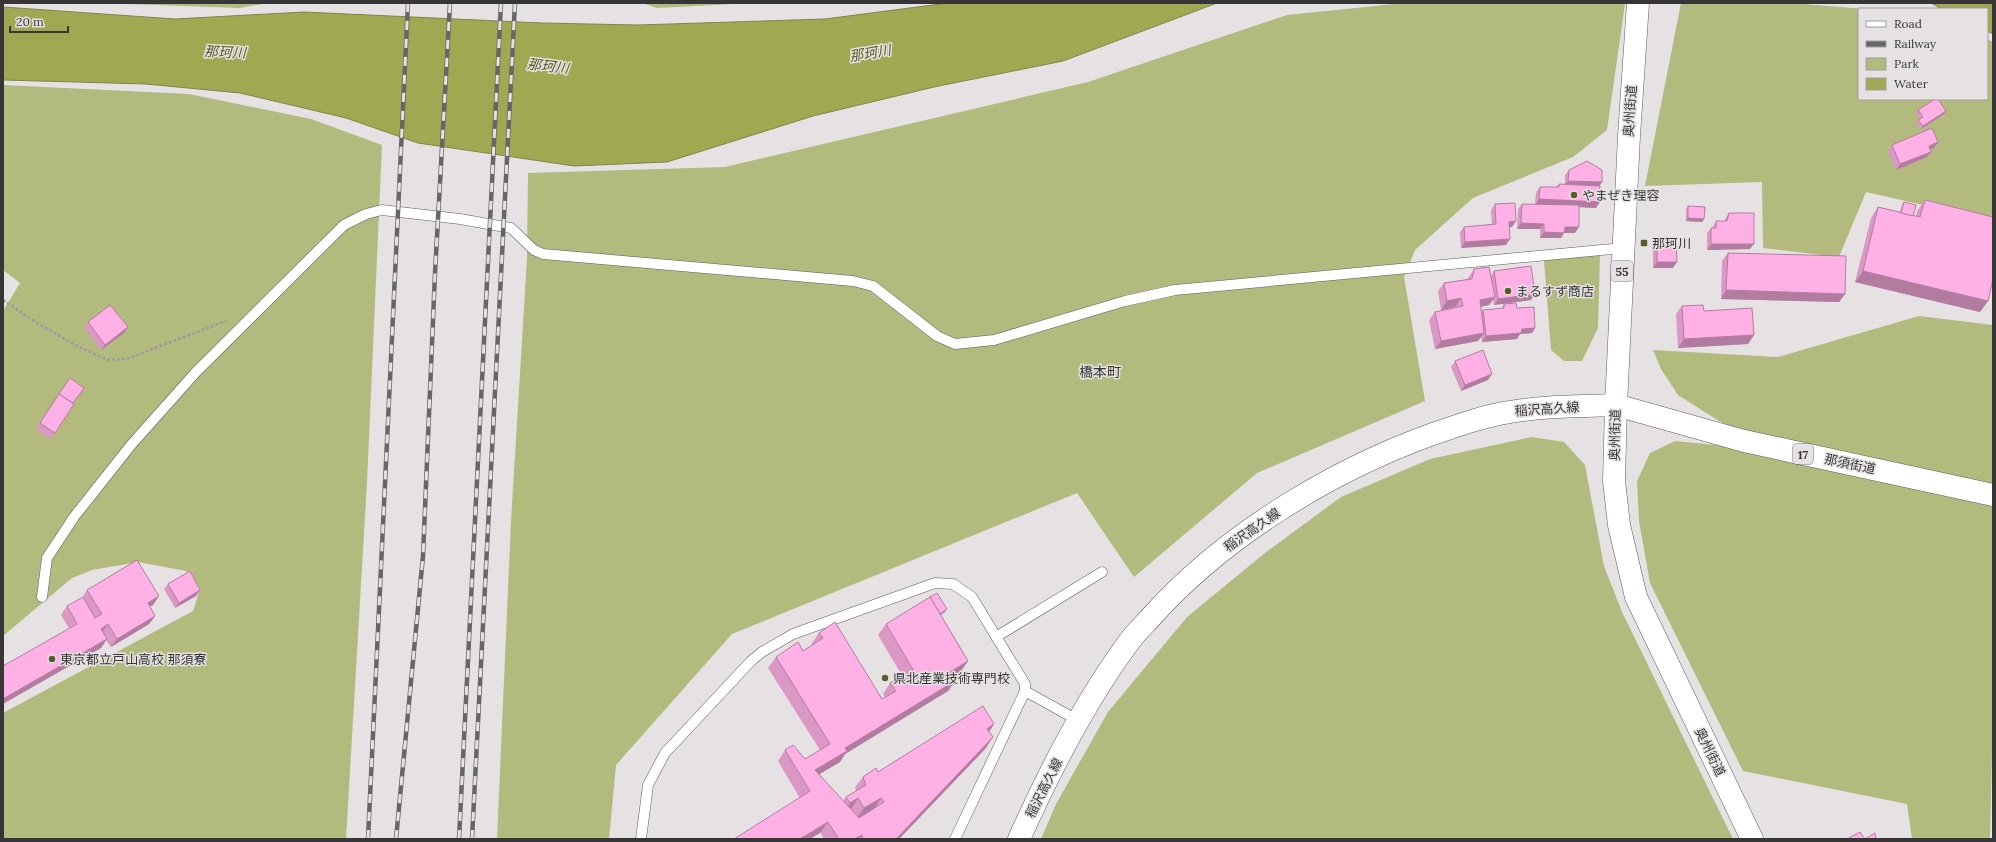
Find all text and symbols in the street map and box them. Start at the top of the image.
scale bar [10,8,68,34]
legend [1858,8,1988,100]
text: 20 m [16,14,44,29]
text: Road [1894,16,1922,31]
text: Railway [1894,36,1937,51]
water label: 那珂川 [848,40,894,66]
water label: 那珂川 [204,42,248,62]
water label: 那珂川 [526,55,572,78]
text: Park [1894,56,1920,71]
text: Water [1894,76,1929,91]
street label: 奥州街道 [1620,84,1640,138]
place label: やまぜき理容 [1582,187,1660,204]
marker: やまぜき理容 [1569,190,1579,200]
place label: 那珂川 [1652,235,1691,252]
marker: 那珂川 [1639,238,1649,248]
road number: 55 [1611,261,1633,281]
place label: まるすず商店 [1516,283,1594,300]
marker: まるすず商店 [1503,286,1513,296]
district label: 橋本町 [1079,363,1121,381]
street label: 稲沢高久線 [1514,398,1580,420]
street label: 奥州街道 [1606,409,1624,461]
road number: 17 [1793,444,1813,464]
street label: 那須街道 [1823,450,1877,478]
street label: 稲沢高久線 [1220,504,1284,556]
place label: 東京都立戸山高校 那須寮 [60,651,206,668]
marker: 東京都立戸山高校 那須寮 [47,654,57,664]
place label: 県北産業技術専門校 [893,670,1010,687]
marker: 県北産業技術専門校 [880,673,890,683]
street label: 奥州街道 [1691,725,1729,779]
street label: 稲沢高久線 [1022,755,1066,821]

